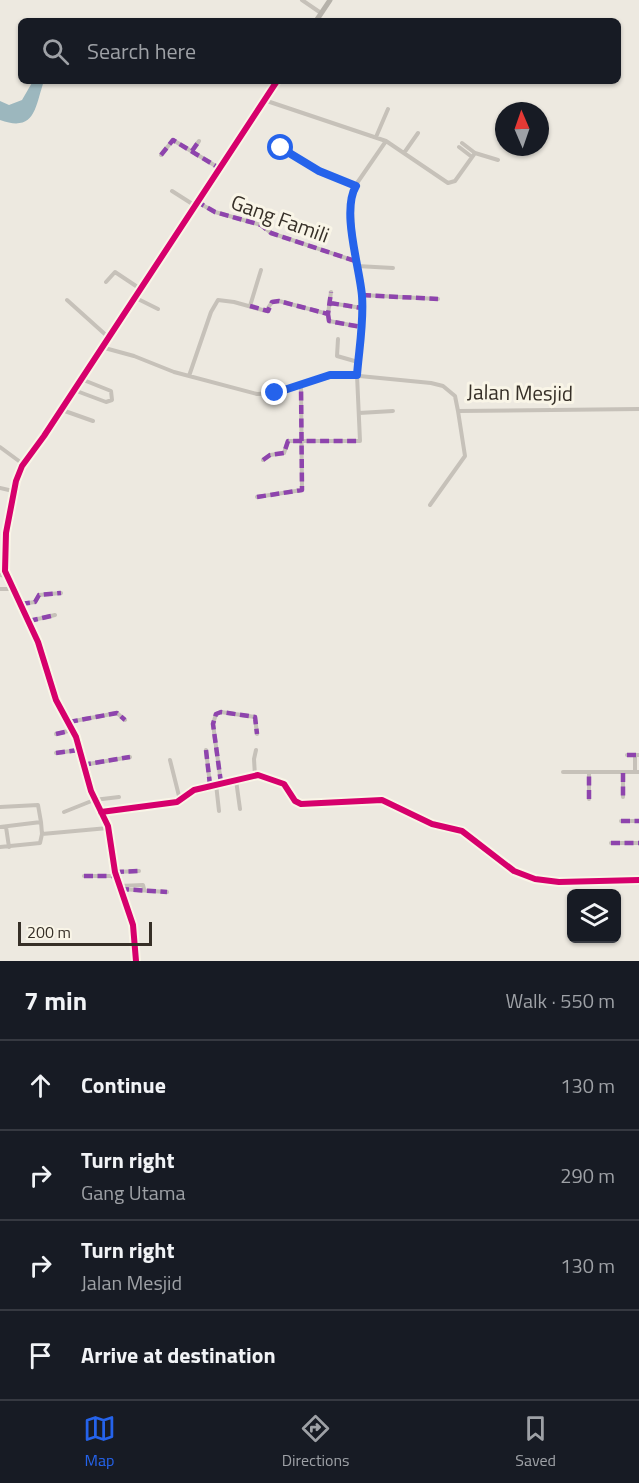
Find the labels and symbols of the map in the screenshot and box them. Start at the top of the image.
north arrow [495,102,549,156]
route start [267,134,293,160]
street label: Gang Famili [227,185,334,251]
street label: Jalan Mesjid [467,375,573,409]
route end [261,379,287,405]
scale bar [18,919,152,946]

